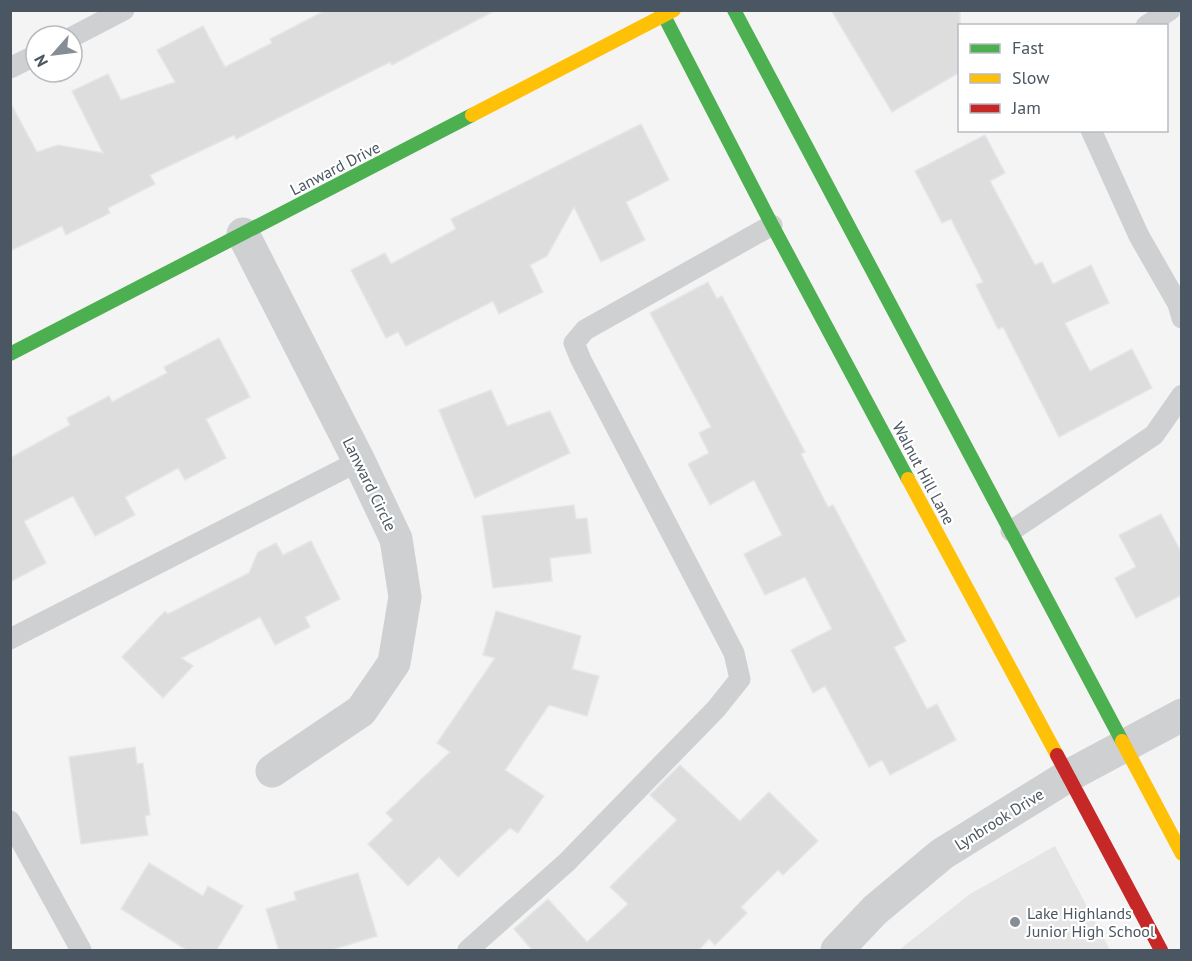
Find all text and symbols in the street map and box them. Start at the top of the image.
north arrow [24,24,84,84]
legend [958,24,1168,132]
text: Fast [1012,36,1044,59]
text: N [29,52,52,70]
text: Slow [1012,66,1050,89]
text: Jam [1011,96,1041,119]
street label: Lanward Drive [287,137,383,199]
street label: Walnut Hill Lane [888,418,960,528]
street label: Lanward Circle [339,434,401,534]
street label: Lynbrook Drive [951,784,1047,854]
place label: Lake Highlands Junior High School [1026,903,1155,941]
marker: Lake Highlands Junior High School [1008,915,1022,929]

